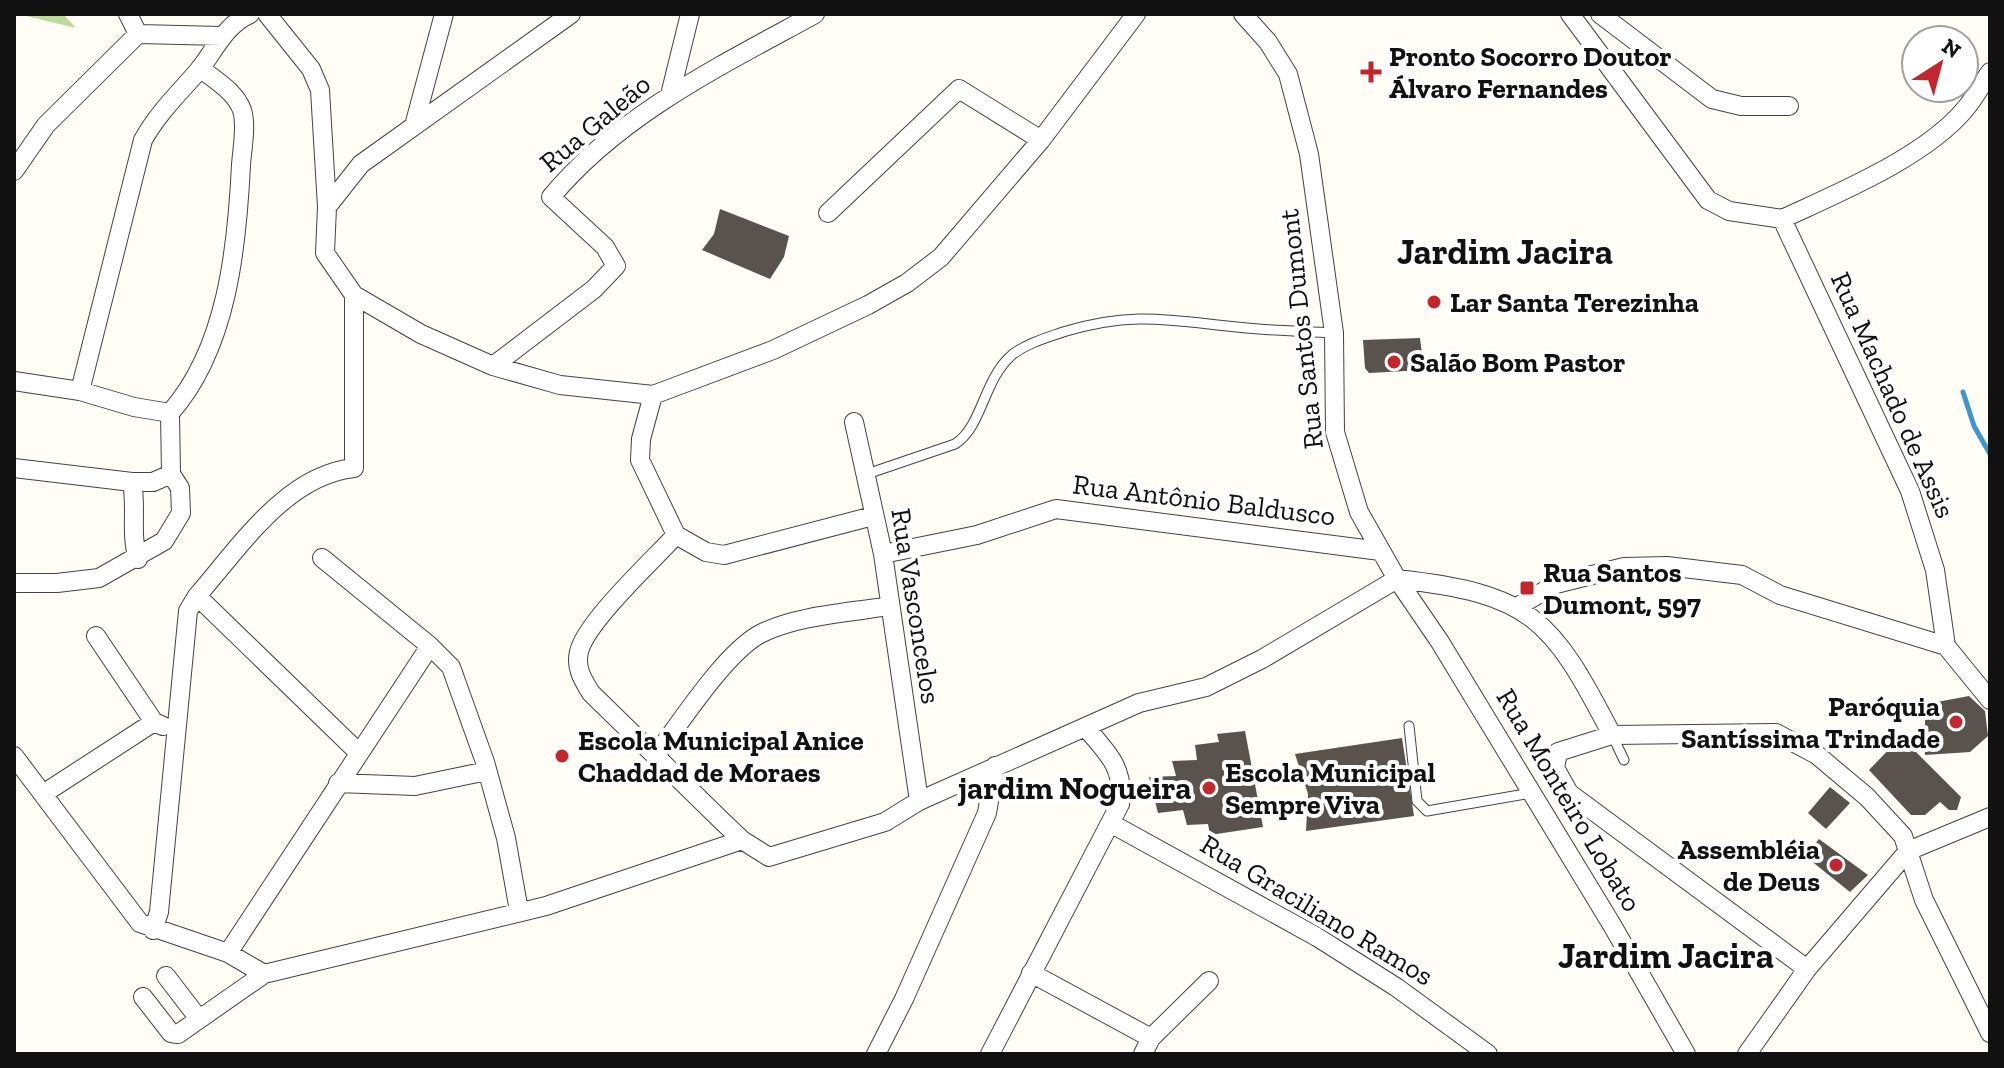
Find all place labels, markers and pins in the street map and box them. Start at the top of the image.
place label: Pronto Socorro Doutor Álvaro Fernandes [1389,40,1672,105]
marker: Pronto Socorro Doutor Álvaro Fernandes [1360,61,1382,83]
place label: Lar Santa Terezinha [1450,286,1699,319]
marker: Lar Santa Terezinha [1425,293,1443,311]
place label: Salão Bom Pastor [1410,346,1625,379]
marker: Salão Bom Pastor [1385,353,1403,371]
place label: Rua Santos Dumont, 597 [1543,556,1701,621]
marker: Rua Santos Dumont, 597 [1518,579,1536,597]
place label: Paróquia Santíssima Trindade [1681,690,1940,755]
marker: Paróquia Santíssima Trindade [1947,713,1965,731]
place label: Escola Municipal Anice Chaddad de Moraes [578,724,864,789]
marker: Escola Municipal Anice Chaddad de Moraes [553,747,571,765]
place label: Escola Municipal Sempre Viva [1225,756,1435,821]
marker: Escola Municipal Sempre Viva [1200,779,1218,797]
place label: Assembléia de Deus [1678,833,1820,898]
marker: Assembléia de Deus [1827,856,1845,874]

